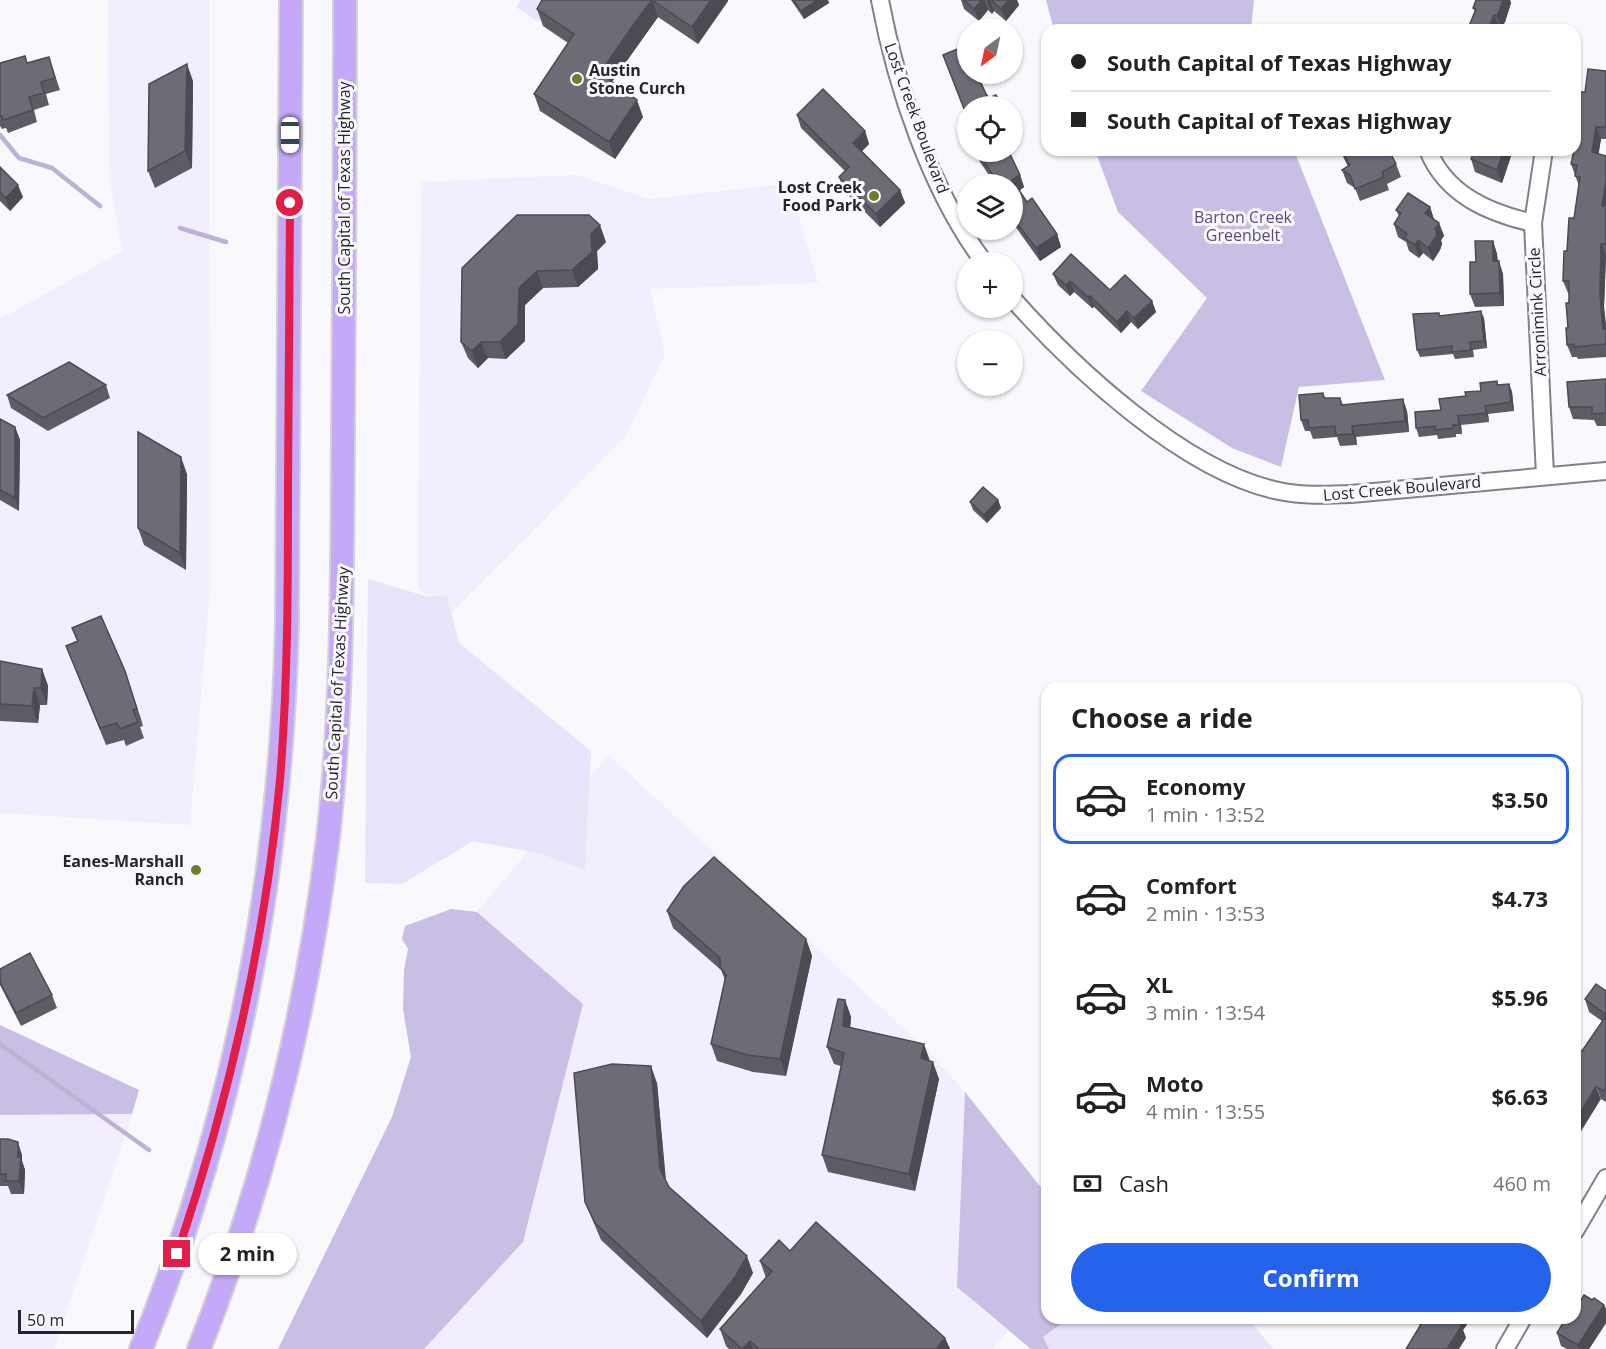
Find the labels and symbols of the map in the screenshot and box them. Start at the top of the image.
north arrow [957,18,1023,84]
street label: Lost Creek Boulevard [880,40,954,196]
place label: Austin Stone Curch [589,59,686,99]
marker: Austin Stone Curch [570,72,584,86]
street label: South Capital of Texas Highway [333,80,355,315]
car [281,117,299,153]
place label: Lost Creek Food Park [778,176,862,216]
route start [276,189,303,216]
marker: Lost Creek Food Park [867,189,881,203]
park label: Barton Creek Greenbelt [1194,206,1293,246]
street label: Arronimink Circle [1523,247,1551,377]
street label: Lost Creek Boulevard [1322,470,1482,506]
street label: South Capital of Texas Highway [320,565,354,800]
place label: Eanes-Marshall Ranch [62,850,184,890]
marker: Eanes-Marshall Ranch [189,863,203,877]
callout: 2 min [198,1233,297,1275]
route end [163,1240,190,1267]
scale bar [18,1307,134,1334]

